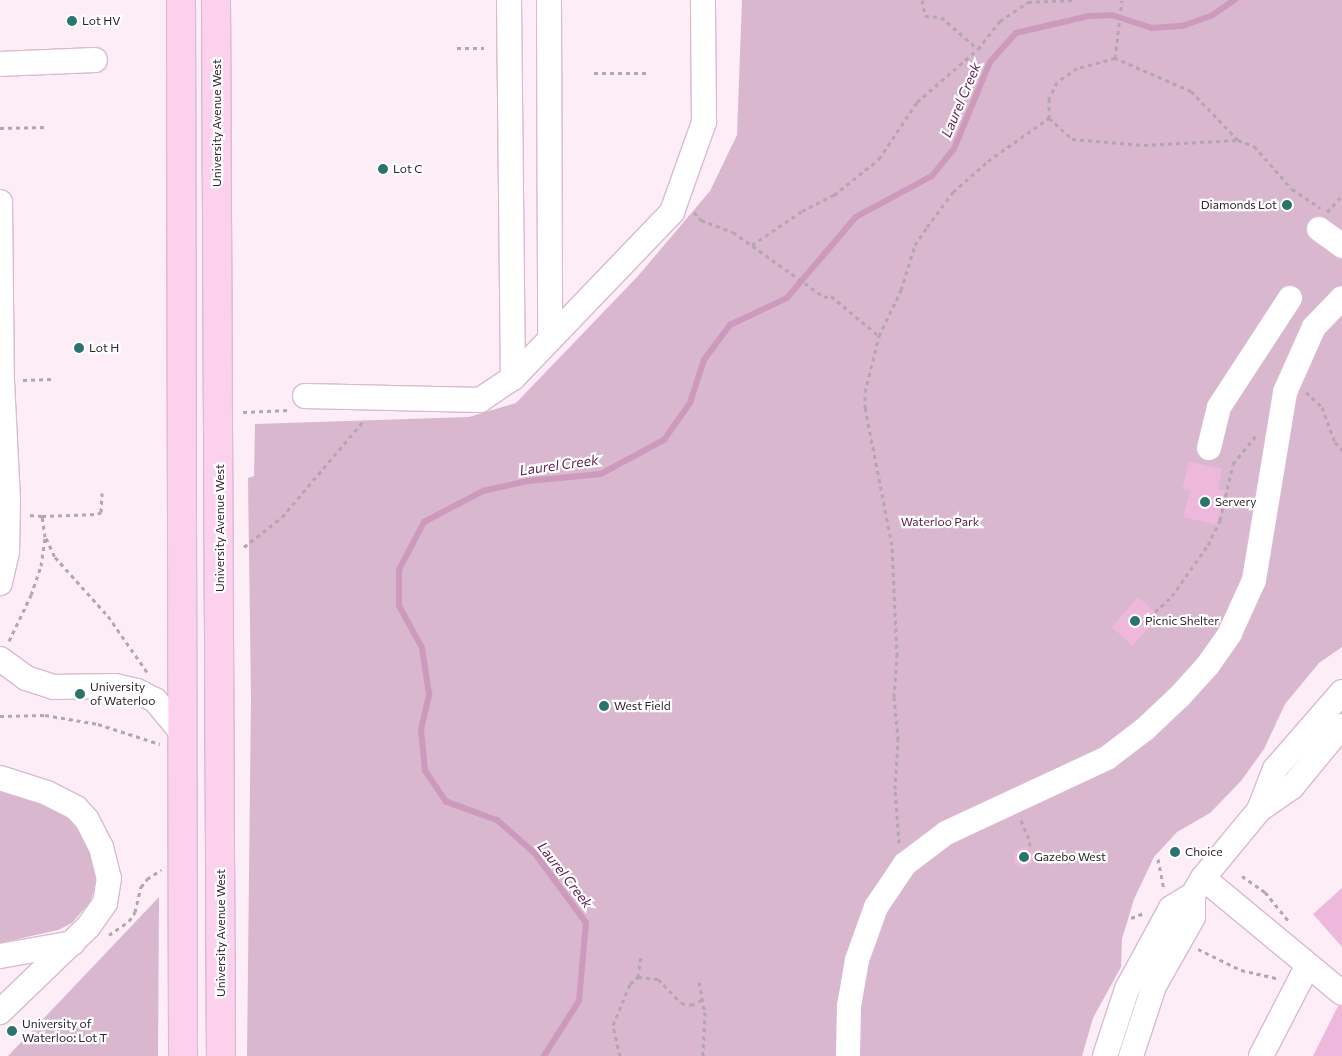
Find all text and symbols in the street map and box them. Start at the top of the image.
place label: Lot HV [82,14,120,28]
marker: Lot HV [66,15,78,27]
street label: University Avenue West [210,59,224,187]
water label: Laurel Creek [938,60,984,140]
place label: Lot C [393,162,422,176]
marker: Lot C [377,163,389,175]
place label: Diamonds Lot [1201,198,1277,212]
marker: Diamonds Lot [1281,199,1293,211]
place label: Lot H [89,341,119,355]
marker: Lot H [73,342,85,354]
water label: Laurel Creek [519,451,599,479]
street label: University Avenue West [213,464,227,592]
place label: Servery [1215,495,1256,509]
marker: Servery [1199,496,1211,508]
park label: Waterloo Park [901,515,979,529]
place label: Picnic Shelter [1145,614,1219,628]
marker: Picnic Shelter [1129,615,1141,627]
place label: University of Waterloo [90,680,155,708]
marker: University of Waterloo [74,688,86,700]
place label: West Field [614,699,671,713]
marker: West Field [598,700,610,712]
water label: Laurel Creek [534,839,596,911]
place label: Choice [1185,845,1223,859]
marker: Choice [1169,846,1181,858]
place label: Gazebo West [1034,850,1106,864]
marker: Gazebo West [1018,851,1030,863]
street label: University Avenue West [214,869,228,997]
place label: University of Waterloo: Lot T [22,1017,107,1045]
marker: University of Waterloo: Lot T [6,1025,18,1037]

